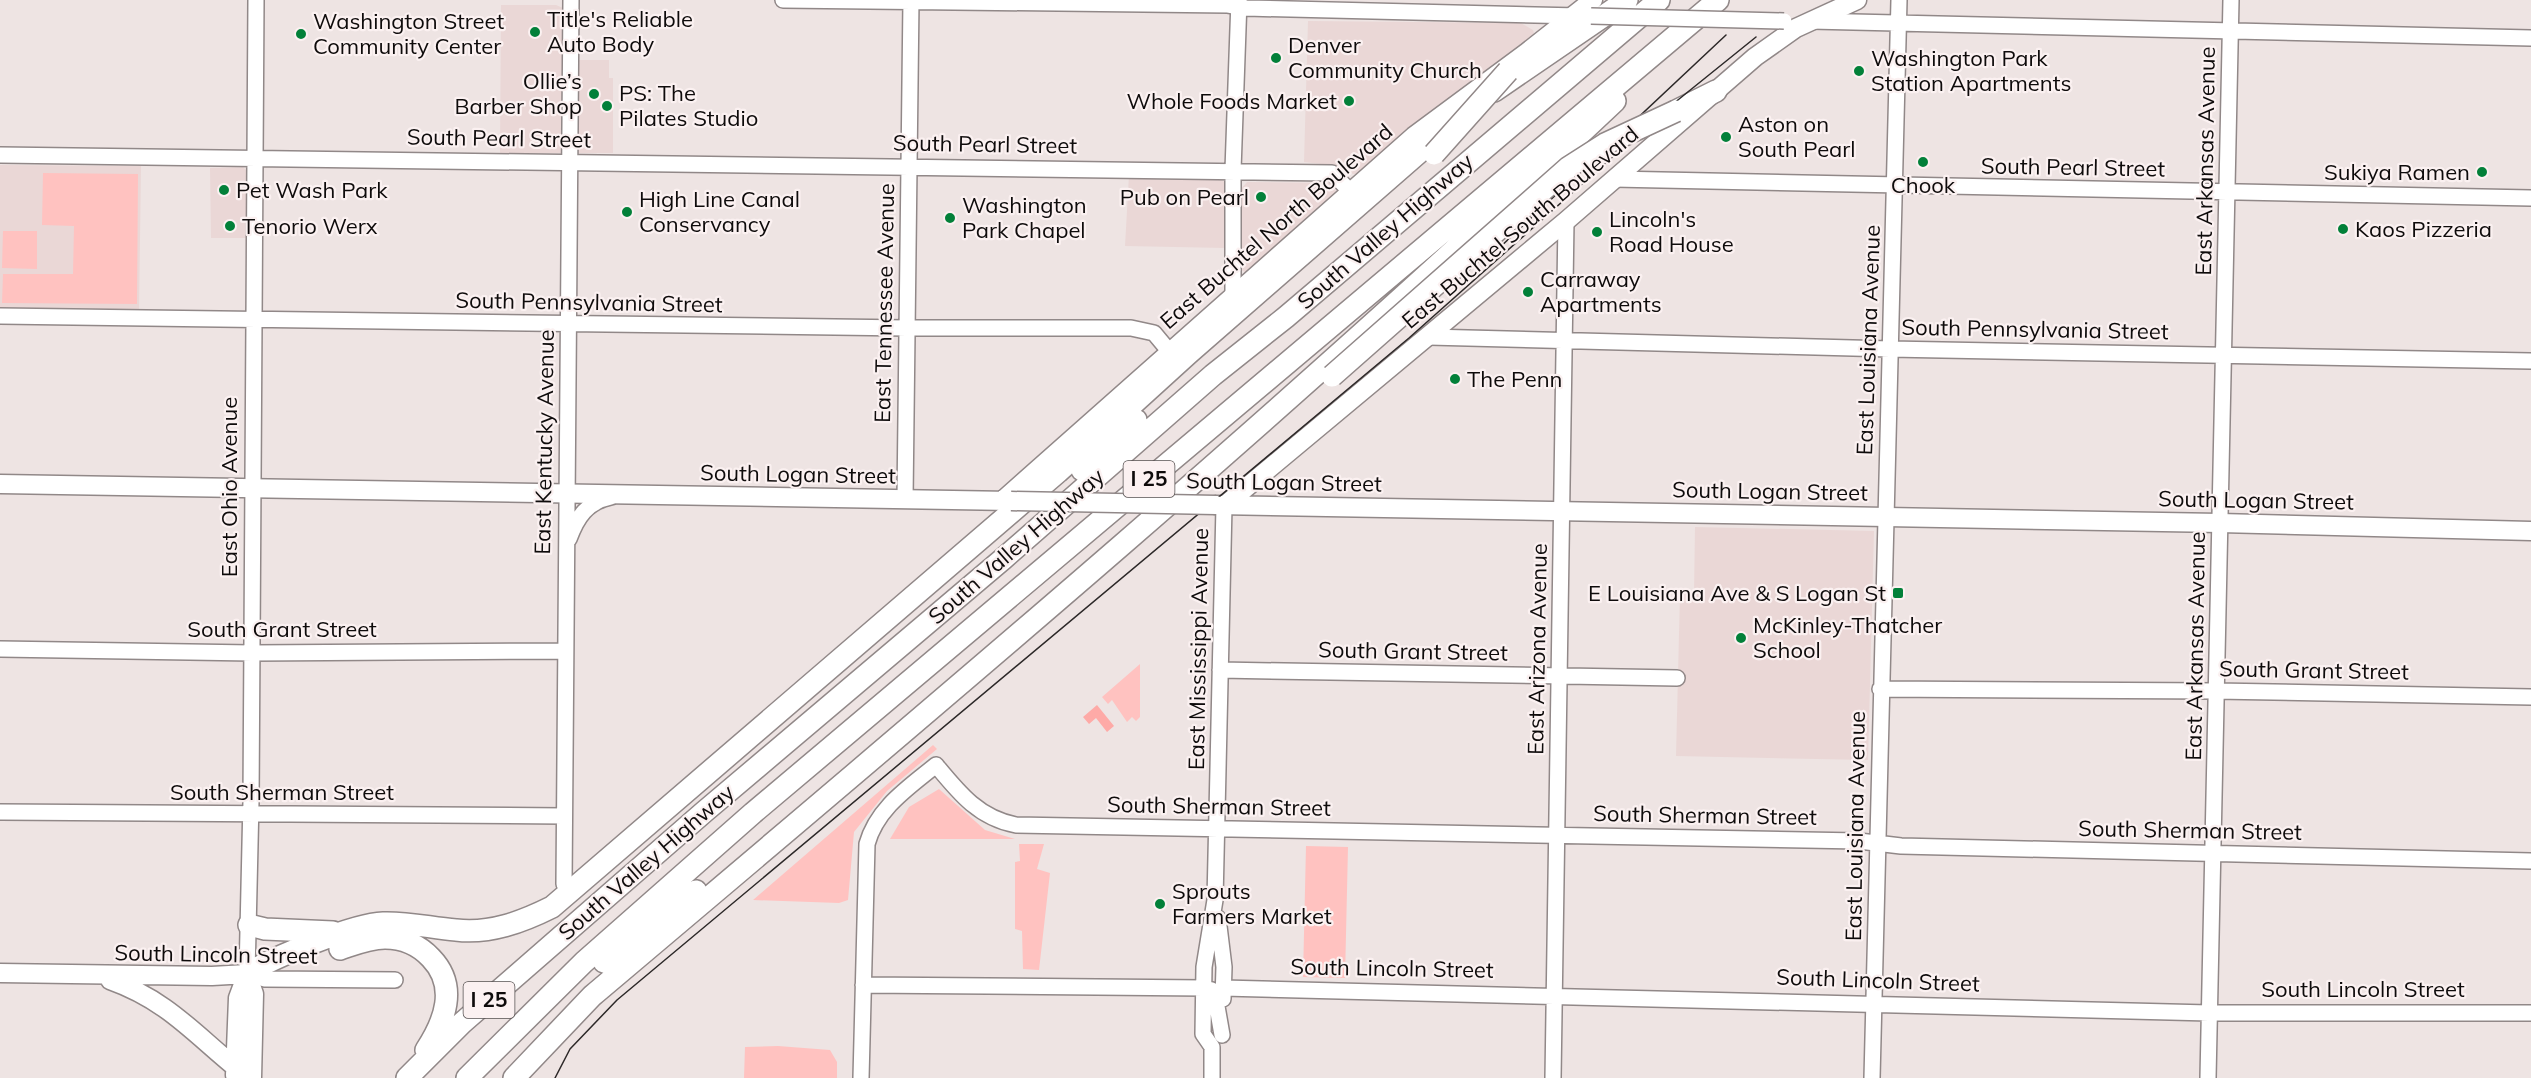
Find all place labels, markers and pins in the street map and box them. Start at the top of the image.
place label: Title's Reliable Auto Body [547,5,693,58]
place label: Washington Street Community Center [313,7,505,60]
marker: Title's Reliable Auto Body [528,25,542,39]
marker: Washington Street Community Center [294,27,308,41]
place label: Denver Community Church [1288,31,1482,84]
place label: Washington Park Station Apartments [1871,44,2071,97]
marker: Denver Community Church [1269,51,1283,65]
marker: Washington Park Station Apartments [1852,64,1866,78]
place label: Ollie’s Barber Shop [455,67,582,120]
place label: PS: The Pilates Studio [619,79,758,132]
marker: Ollie’s Barber Shop [587,87,601,101]
place label: Whole Foods Market [1126,87,1337,115]
marker: Whole Foods Market [1342,94,1356,108]
marker: PS: The Pilates Studio [600,99,614,113]
place label: Aston on South Pearl [1738,110,1856,163]
marker: Aston on South Pearl [1719,130,1733,144]
marker: Chook [1916,155,1930,169]
place label: Sukiya Ramen [2324,158,2470,186]
marker: Sukiya Ramen [2475,165,2489,179]
place label: Chook [1891,171,1956,199]
place label: Pet Wash Park [236,176,388,204]
marker: Pet Wash Park [217,183,231,197]
place label: Pub on Pearl [1120,183,1249,211]
place label: High Line Canal Conservancy [639,185,800,238]
marker: Pub on Pearl [1254,190,1268,204]
place label: Washington Park Chapel [962,191,1087,244]
marker: High Line Canal Conservancy [620,205,634,219]
place label: Lincoln's Road House [1609,205,1734,258]
marker: Washington Park Chapel [943,211,957,225]
place label: Tenorio Werx [242,212,378,240]
place label: Kaos Pizzeria [2355,215,2492,243]
marker: Tenorio Werx [223,219,237,233]
marker: Kaos Pizzeria [2336,222,2350,236]
marker: Lincoln's Road House [1590,225,1604,239]
place label: Carraway Apartments [1540,265,1662,318]
marker: Carraway Apartments [1521,285,1535,299]
place label: The Penn [1467,365,1562,393]
marker: The Penn [1448,372,1462,386]
place label: E Louisiana Ave & S Logan St [1588,579,1886,607]
marker: E Louisiana Ave & S Logan St [1891,586,1905,600]
place label: McKinley-Thatcher School [1753,611,1942,664]
marker: McKinley-Thatcher School [1734,631,1748,645]
place label: Sprouts Farmers Market [1172,877,1332,930]
marker: Sprouts Farmers Market [1153,897,1167,911]

